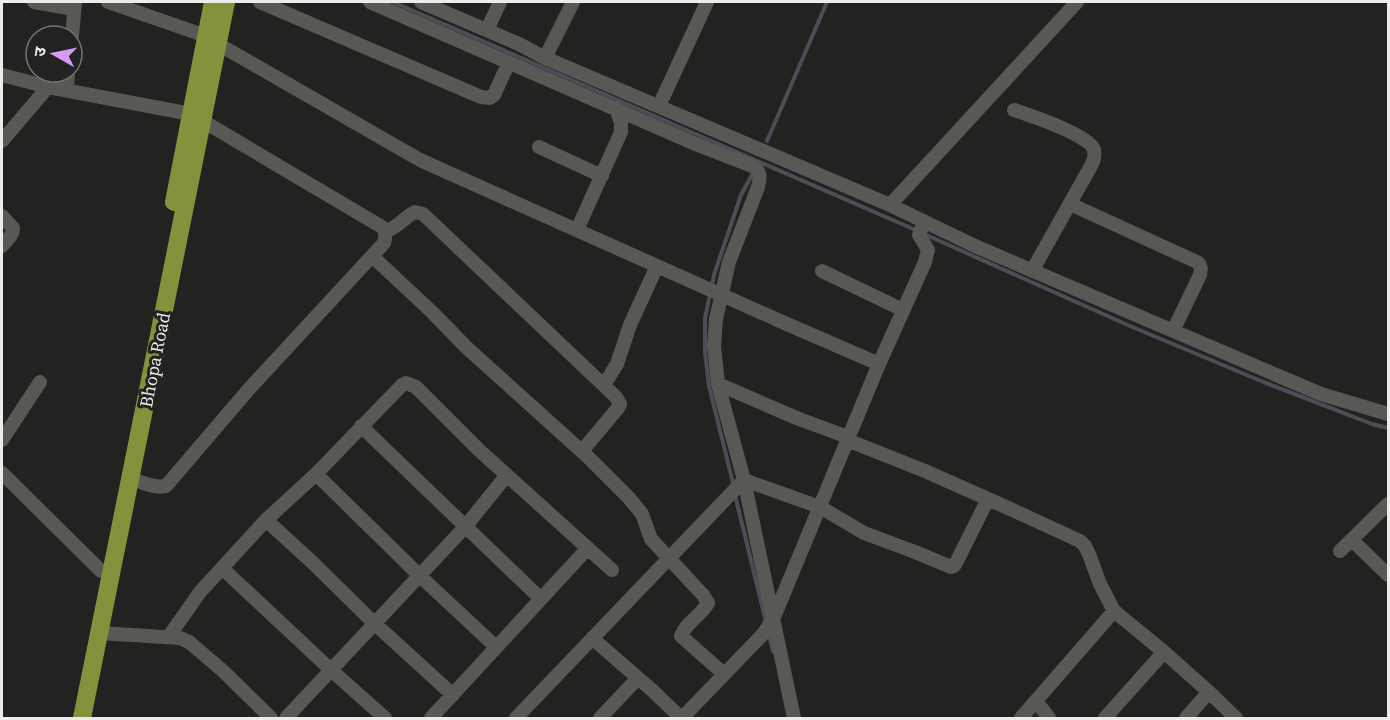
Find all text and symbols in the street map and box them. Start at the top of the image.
north arrow [24,24,84,84]
text: उ [28,45,51,58]
street label: Bhopa Road [133,310,176,410]

